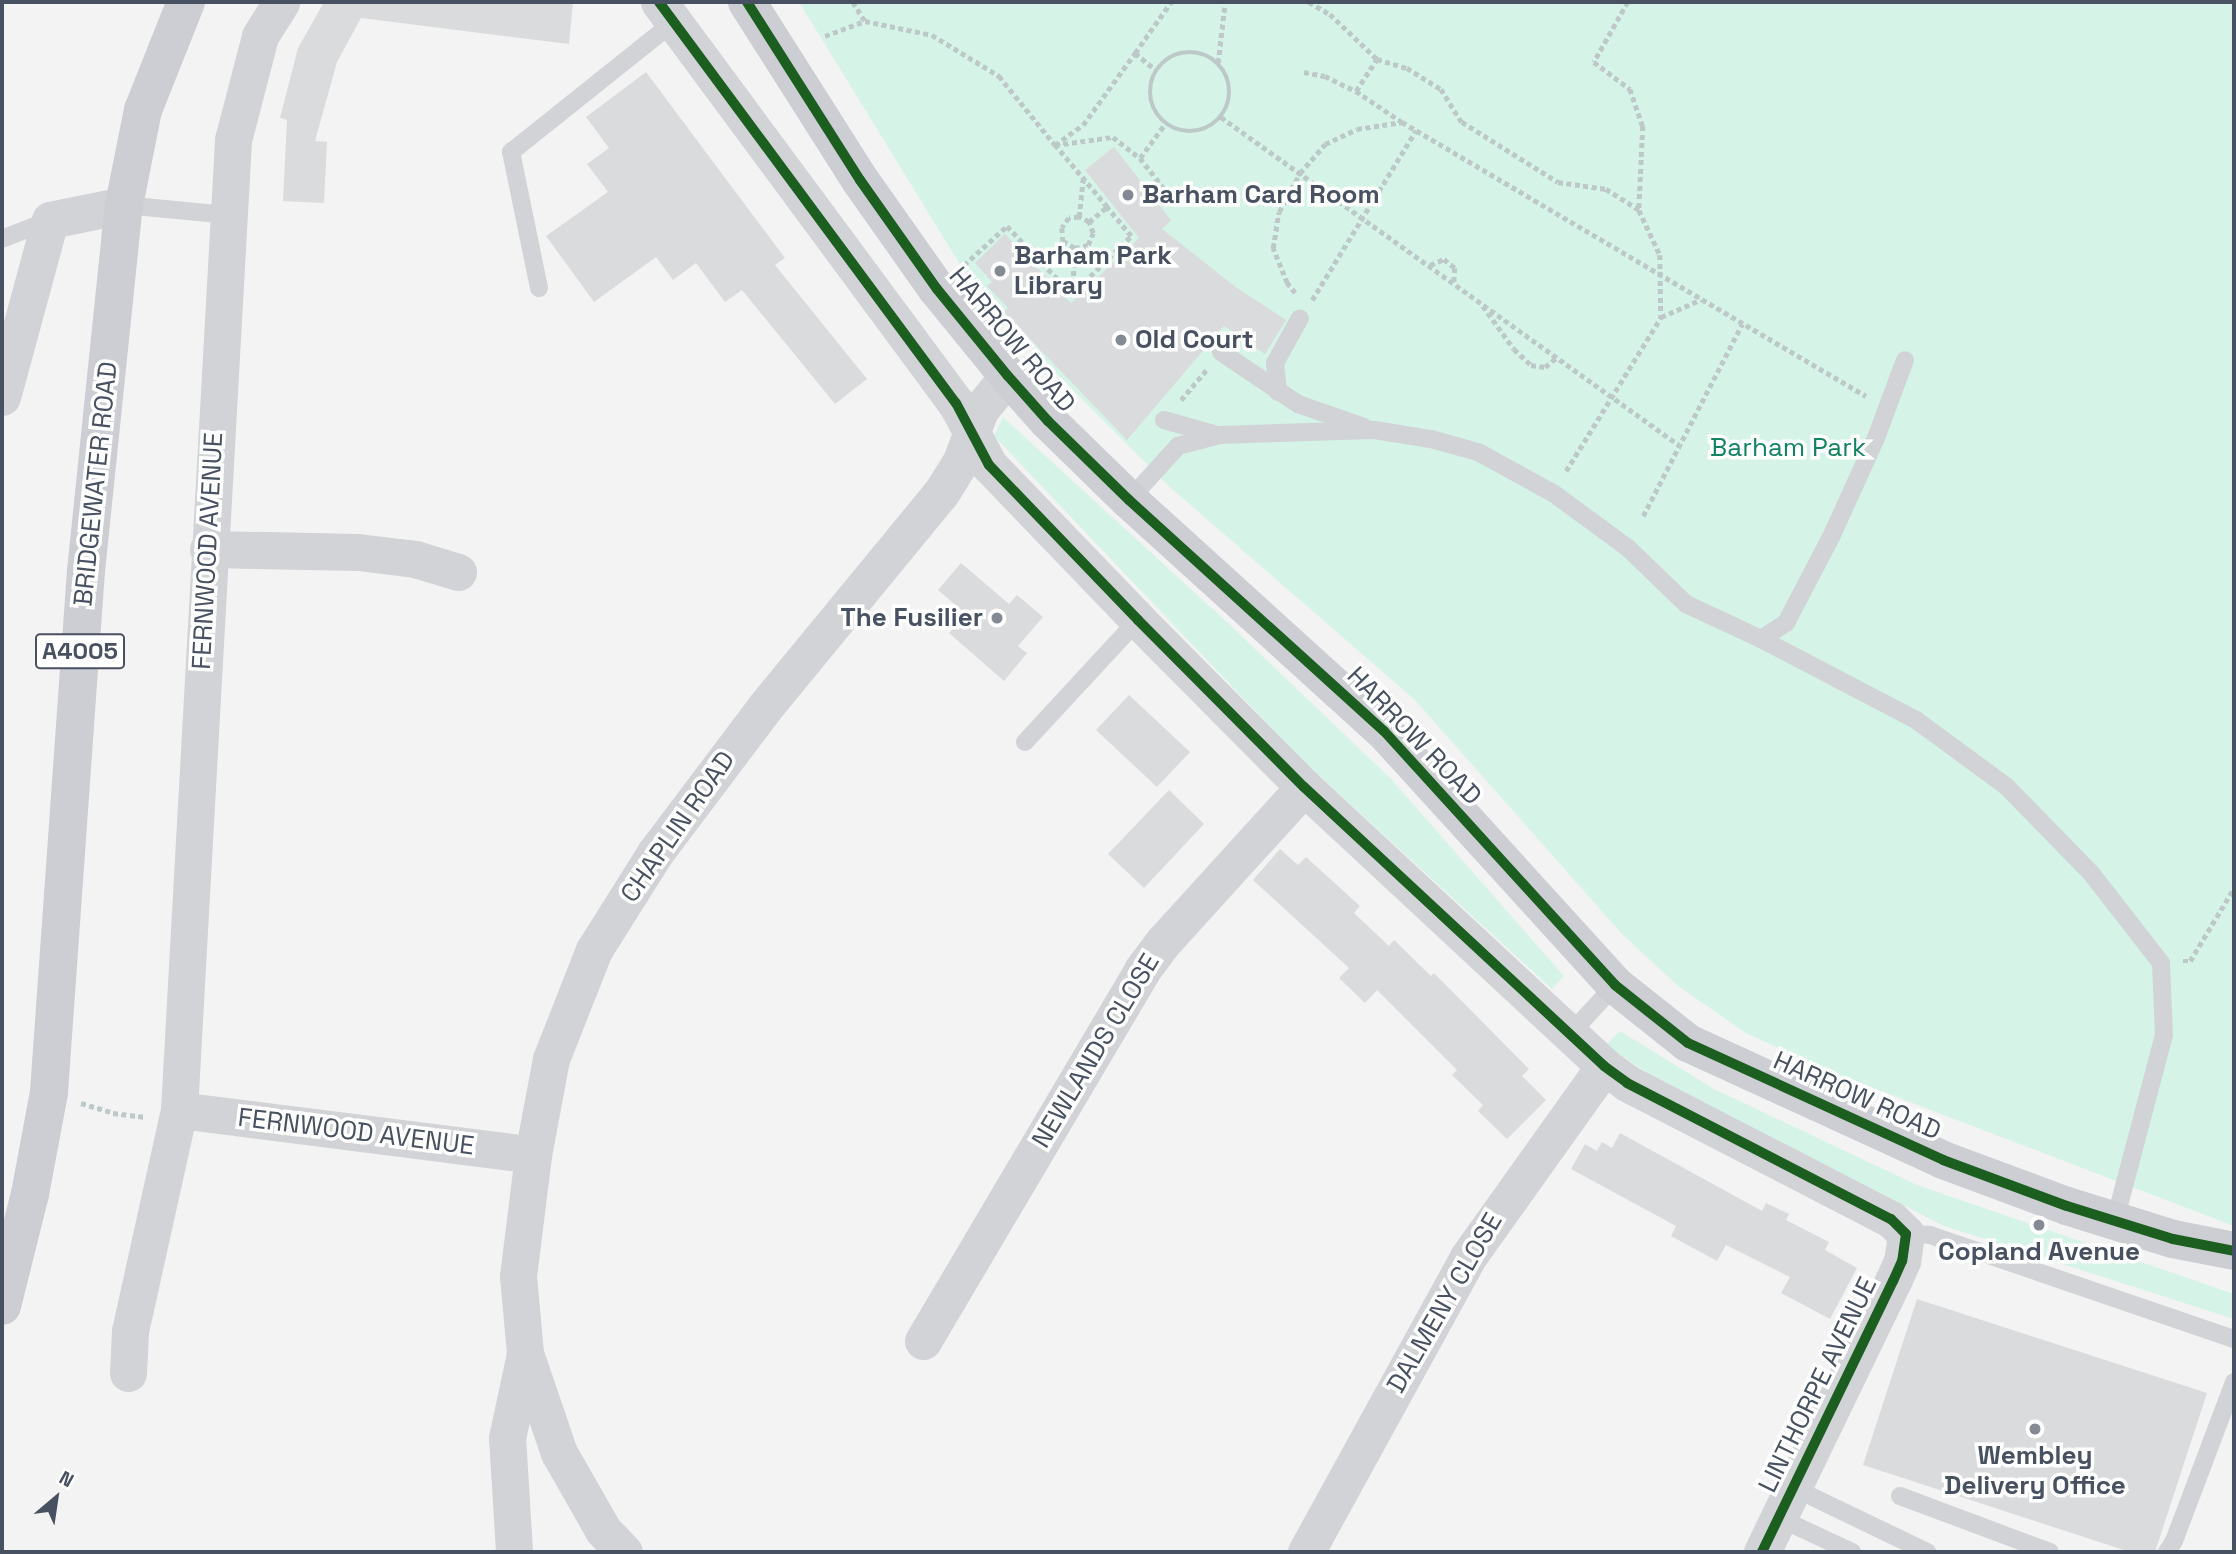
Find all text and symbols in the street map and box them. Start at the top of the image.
place label: Barham Card Room [1142,179,1380,211]
marker: Barham Card Room [1120,187,1136,203]
place label: Barham Park Library [1014,240,1172,302]
street label: HARROW ROAD [942,261,1082,419]
marker: Barham Park Library [992,263,1008,279]
place label: Old Court [1135,324,1254,356]
marker: Old Court [1113,332,1129,348]
street label: BRIDGEWATER ROAD [68,360,124,608]
street label: FERNWOOD AVENUE [186,431,230,671]
park label: Barham Park [1710,432,1866,464]
place label: The Fusilier [841,602,983,634]
marker: The Fusilier [989,610,1005,626]
road number: A4005 [34,630,126,672]
street label: HARROW ROAD [1340,660,1488,812]
street label: CHAPLIN ROAD [614,745,742,909]
street label: NEWLANDS CLOSE [1026,948,1166,1154]
street label: HARROW ROAD [1768,1045,1946,1147]
street label: FERNWOOD AVENUE [236,1102,476,1162]
street label: DALMENY CLOSE [1381,1207,1509,1399]
marker: Copland Avenue [2031,1217,2047,1233]
place label: Copland Avenue [1938,1236,2140,1268]
street label: LINTHORPE AVENUE [1752,1272,1884,1498]
marker: Wembley Delivery Office [2027,1421,2043,1437]
place label: Wembley Delivery Office [1944,1440,2126,1502]
north arrow [21,1463,91,1533]
text: N [55,1465,78,1493]

